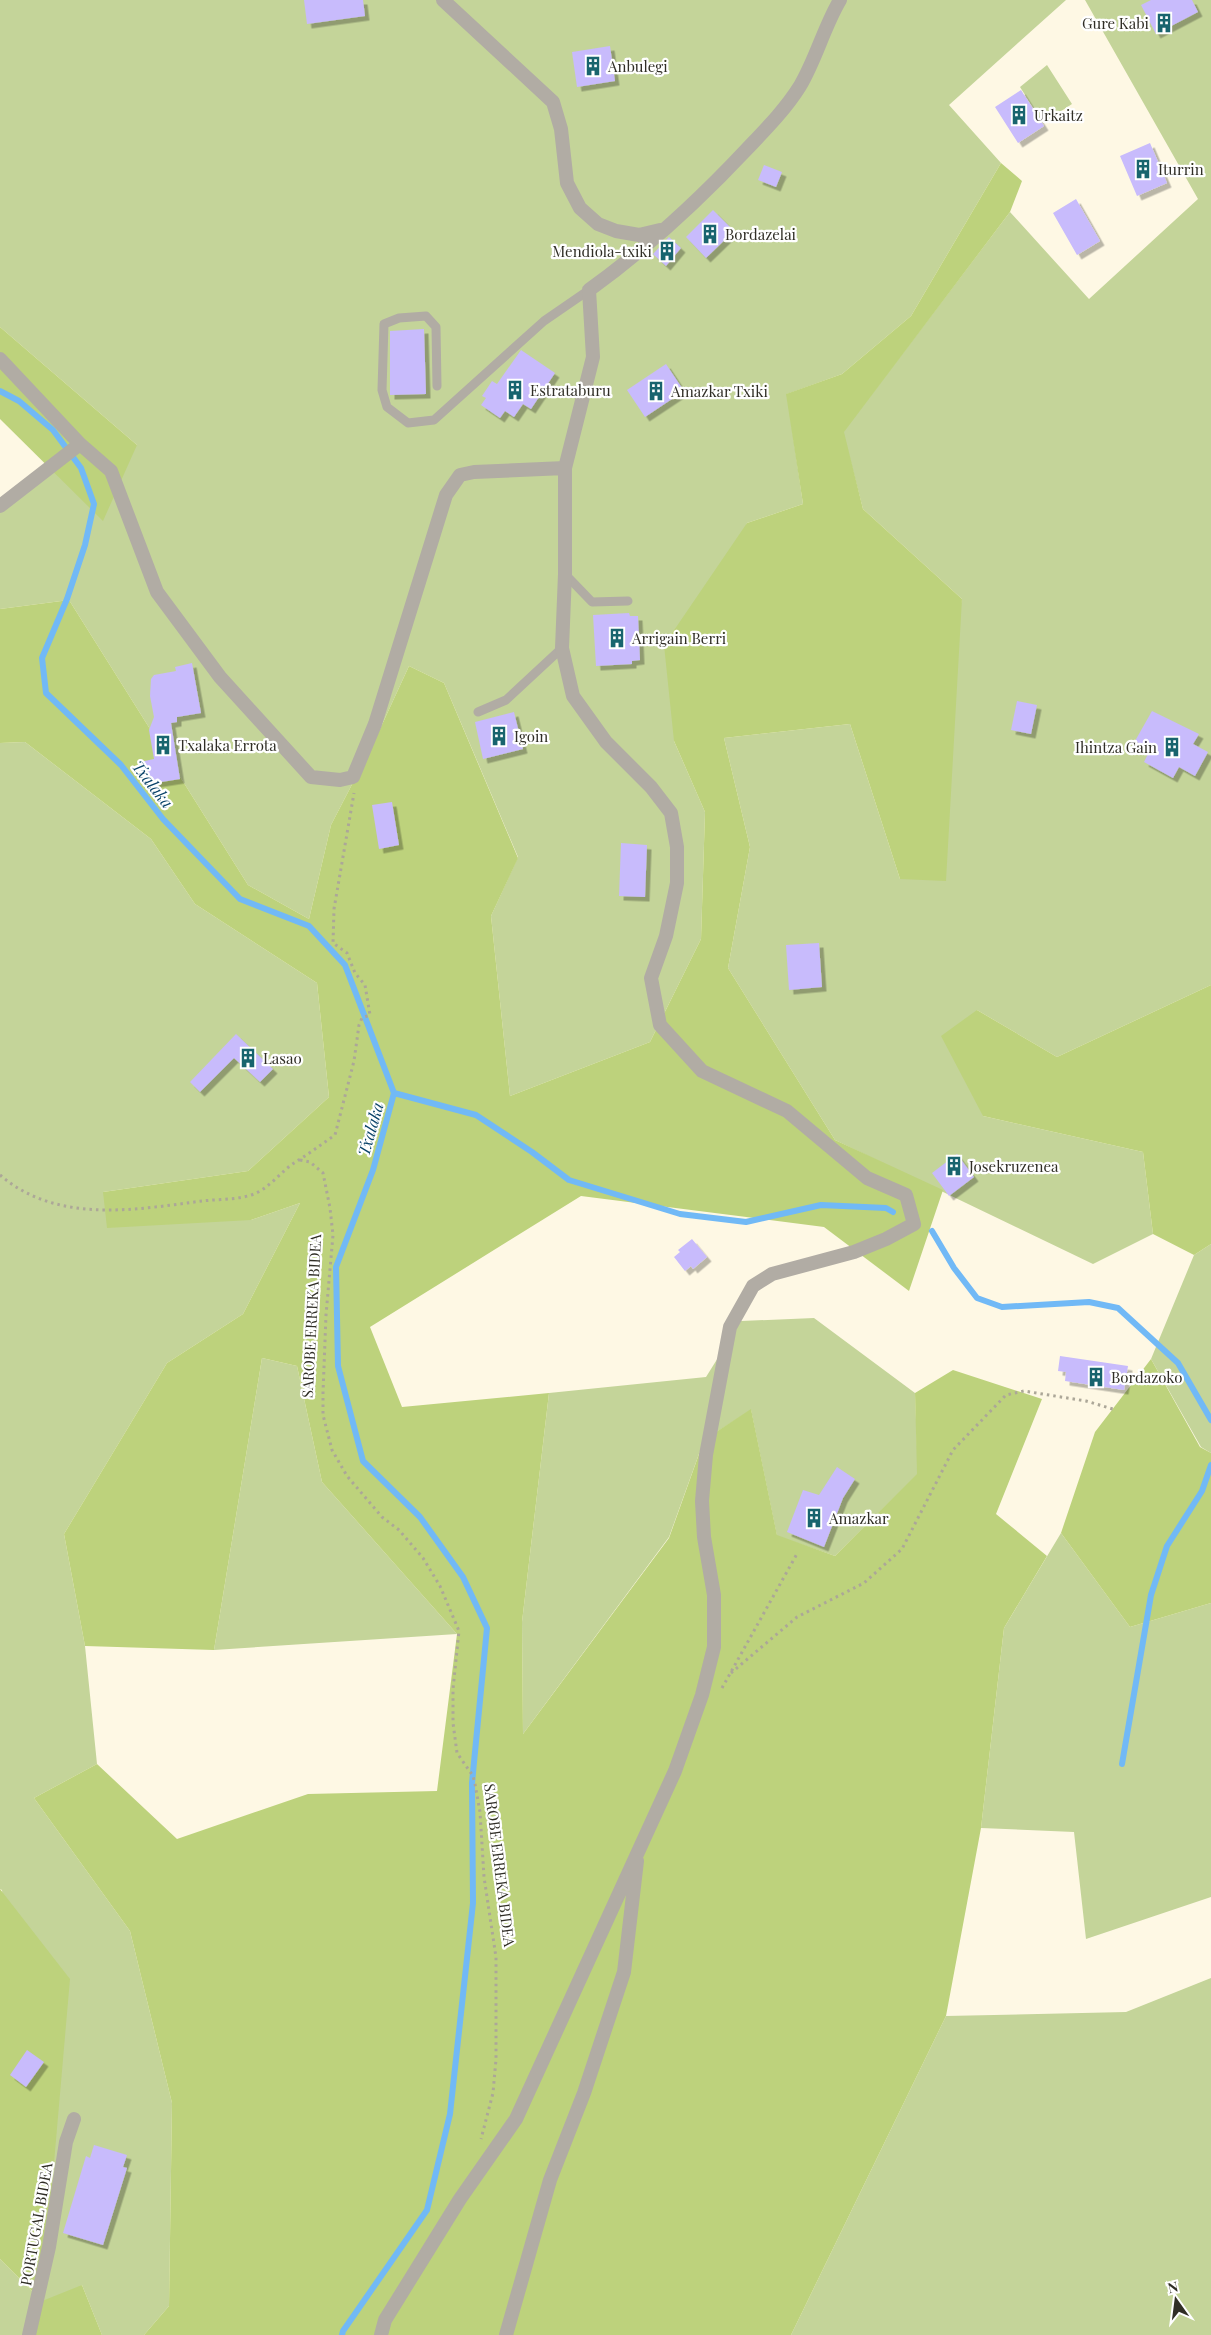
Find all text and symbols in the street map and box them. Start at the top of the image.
building icon: Gure Kabi [1153,12,1175,34]
place label: Gure Kabi [1082,13,1150,33]
building icon: Anbulegi [582,55,604,77]
place label: Anbulegi [607,56,668,76]
building icon: Urkaitz [1008,104,1030,126]
place label: Urkaitz [1034,105,1083,125]
building icon: Iturrin [1132,158,1154,180]
place label: Iturrin [1158,159,1204,179]
building icon: Bordazelai [699,223,721,245]
place label: Bordazelai [725,224,797,244]
building icon: Mendiola-txiki [656,240,678,262]
place label: Mendiola-txiki [552,241,653,261]
building icon: Estrataburu [504,379,526,401]
place label: Estrataburu [530,380,611,400]
building icon: Amazkar Txiki [645,380,667,402]
place label: Amazkar Txiki [670,381,768,401]
building icon: Arrigain Berri [606,627,628,649]
place label: Arrigain Berri [631,628,727,648]
building icon: Igoin [488,725,510,747]
place label: Igoin [514,726,548,746]
building icon: Txalaka Errota [152,734,174,756]
place label: Txalaka Errota [178,735,277,755]
building icon: Ihintza Gain [1161,736,1183,758]
place label: Ihintza Gain [1075,737,1157,757]
water label: Txalaka [128,756,178,812]
building icon: Lasao [237,1047,259,1069]
place label: Lasao [263,1048,302,1068]
water label: Txalaka [352,1100,388,1158]
building icon: Josekruzenea [943,1155,965,1177]
place label: Josekruzenea [968,1156,1059,1176]
street label: SAROBE ERREKA BIDEA [297,1233,325,1399]
building icon: Bordazoko [1085,1366,1107,1388]
place label: Bordazoko [1111,1367,1182,1387]
building icon: Amazkar [803,1507,825,1529]
place label: Amazkar [828,1508,889,1528]
street label: SAROBE ERREKA BIDEA [480,1782,520,1948]
street label: PORTUGAL BIDEA [15,2160,57,2287]
north arrow [1151,2275,1201,2325]
text: N [1166,2276,1180,2297]

